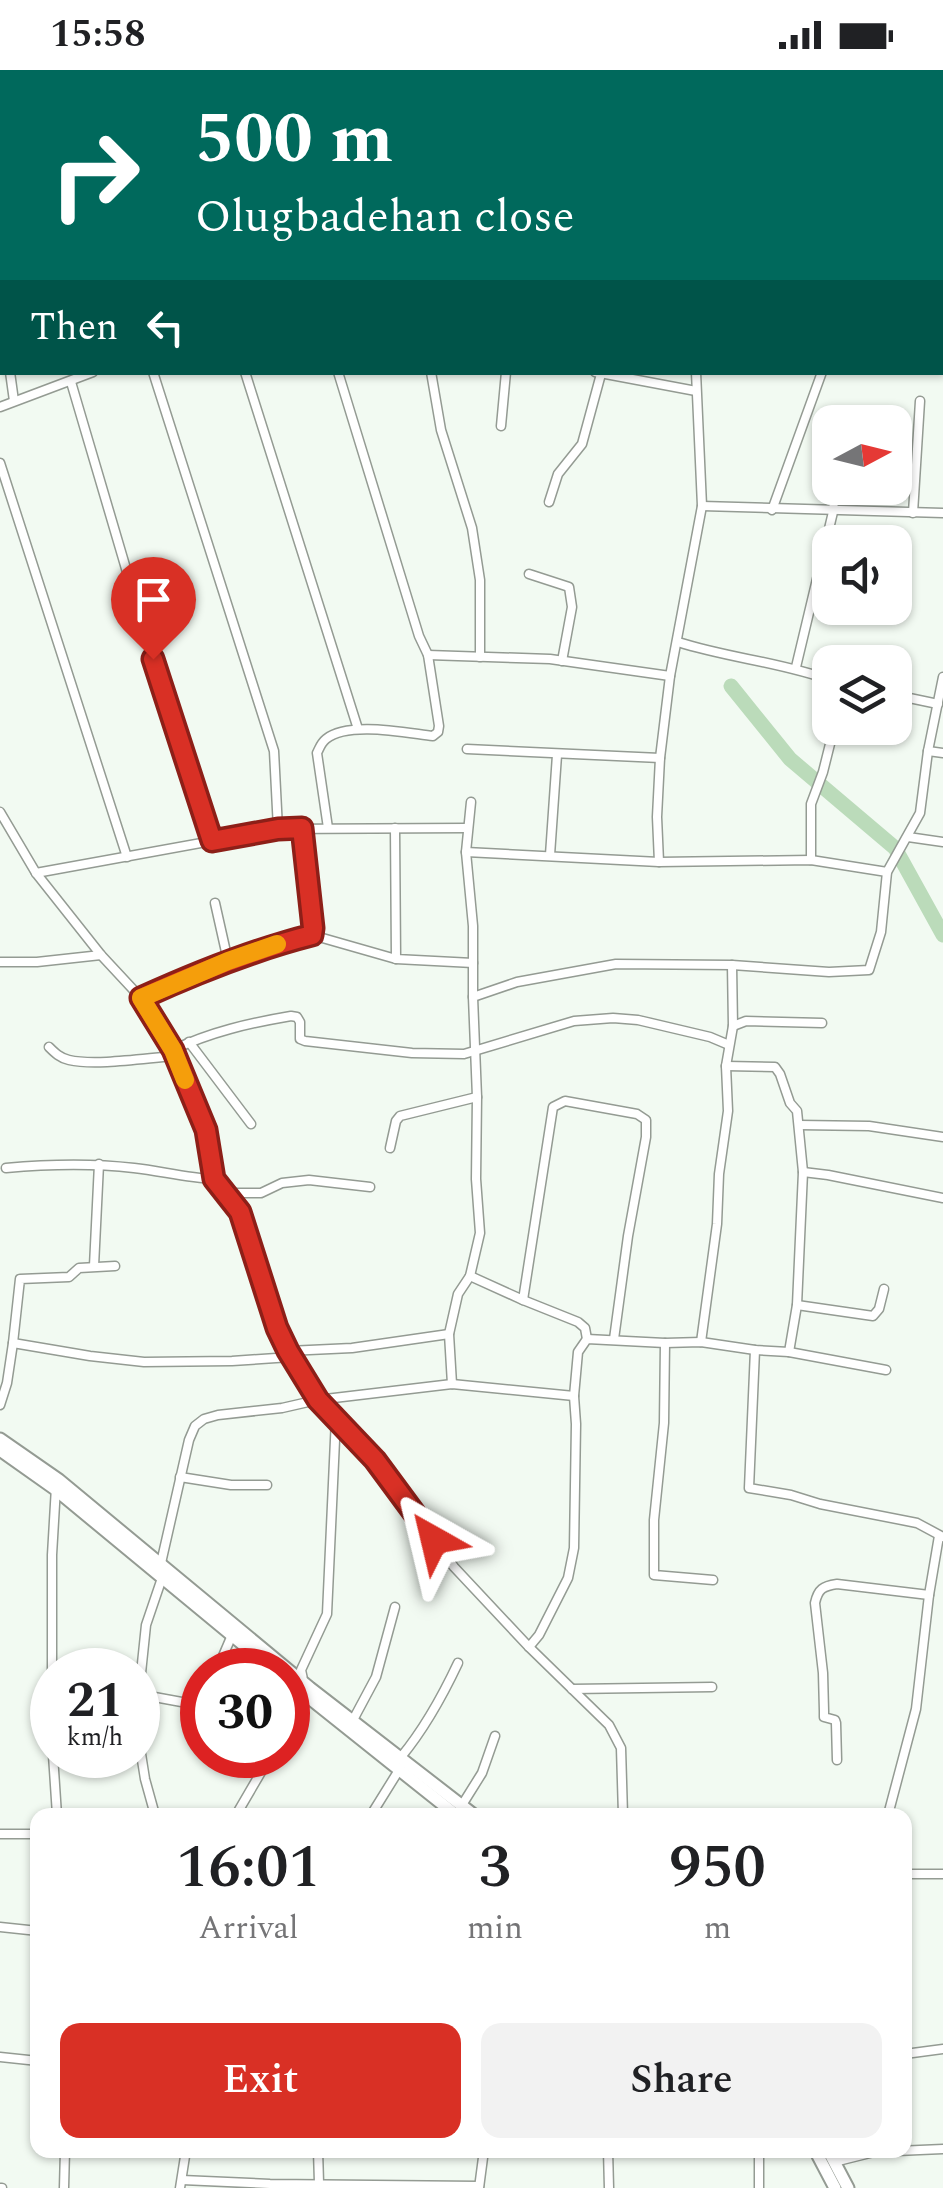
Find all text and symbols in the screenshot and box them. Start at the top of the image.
text: 15:58 [50,6,145,64]
text: 500 m [195,87,393,193]
icon: right [30,110,160,240]
text: Olugbadehan close [195,183,574,252]
text: Then [30,299,118,357]
icon: left [138,300,193,355]
north arrow [812,405,912,505]
map controls [812,405,912,745]
button: sound [812,525,912,625]
pin [111,557,196,660]
icon: arrive [126,572,181,627]
button: layers [812,645,912,745]
position arrow [382,1488,486,1592]
speed limit sign: 30 [180,1648,310,1778]
text: 21 [67,1663,123,1739]
text: km/h [67,1719,123,1757]
text: 16:01 [176,1822,321,1914]
text: 3 [479,1822,511,1914]
text: 950 [669,1822,766,1914]
text: Arrival [199,1904,298,1953]
text: min [467,1904,523,1953]
text: m [704,1904,731,1953]
button: Exit [60,2023,461,2138]
button: Share [481,2023,882,2138]

